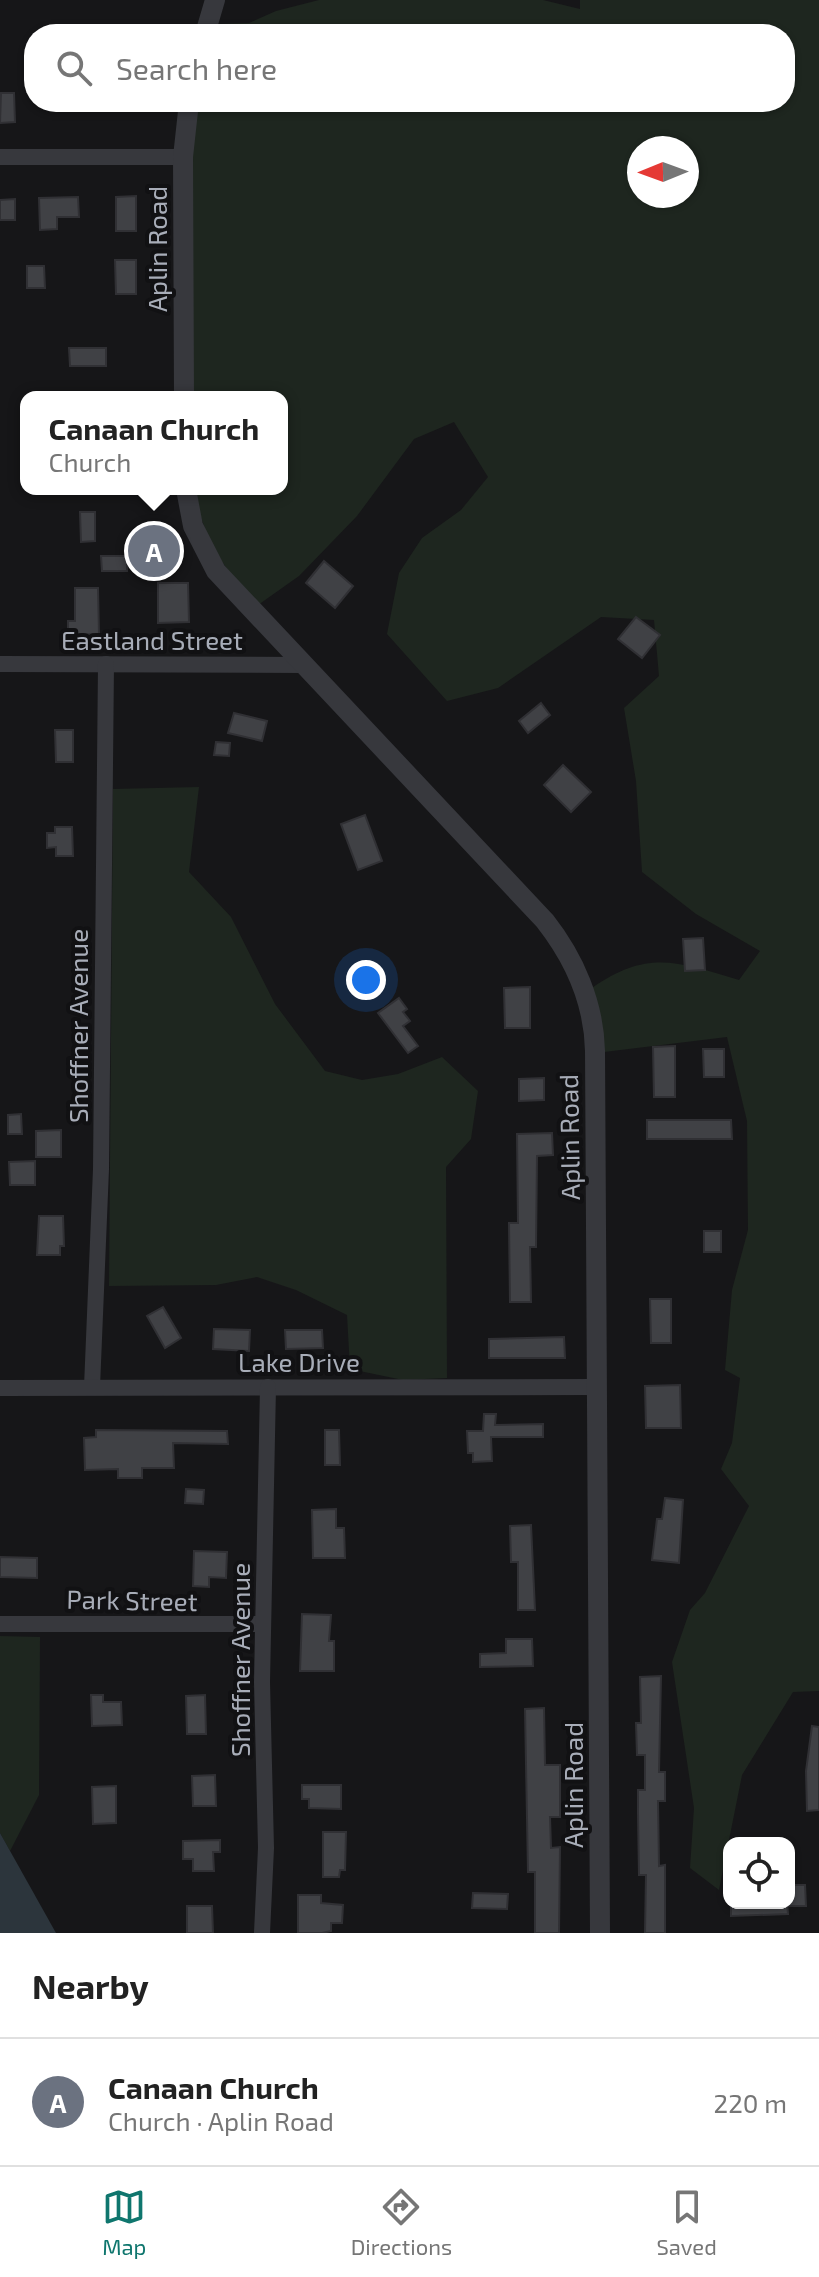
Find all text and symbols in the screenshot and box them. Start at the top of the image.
search box [24,24,795,112]
icon: search [52,46,96,90]
text: Search here [116,50,277,86]
north arrow [627,136,699,208]
street label: Aplin Road [141,186,172,312]
popup [20,391,288,495]
text: Canaan Church [49,410,259,446]
text: Church [49,446,131,477]
pin: A [128,521,180,581]
street label: Eastland Street [61,624,243,655]
street label: Shoffner Avenue [62,929,93,1123]
your location [346,960,386,1000]
street label: Aplin Road [552,1074,585,1200]
street label: Lake Drive [238,1346,360,1377]
street label: Shoffner Avenue [224,1563,255,1757]
street label: Park Street [66,1583,198,1616]
street label: Aplin Road [557,1722,588,1848]
map controls [723,1837,795,1909]
button: locate [723,1837,795,1909]
text: Nearby [32,1965,149,2006]
text: Canaan Church [108,2069,319,2105]
text: A [50,2087,66,2118]
text: 220 m [714,2087,787,2118]
text: Church · Aplin Road [108,2105,334,2136]
tab: Map [102,2185,146,2259]
tab: Directions [351,2185,452,2259]
tab: Saved [656,2185,717,2259]

